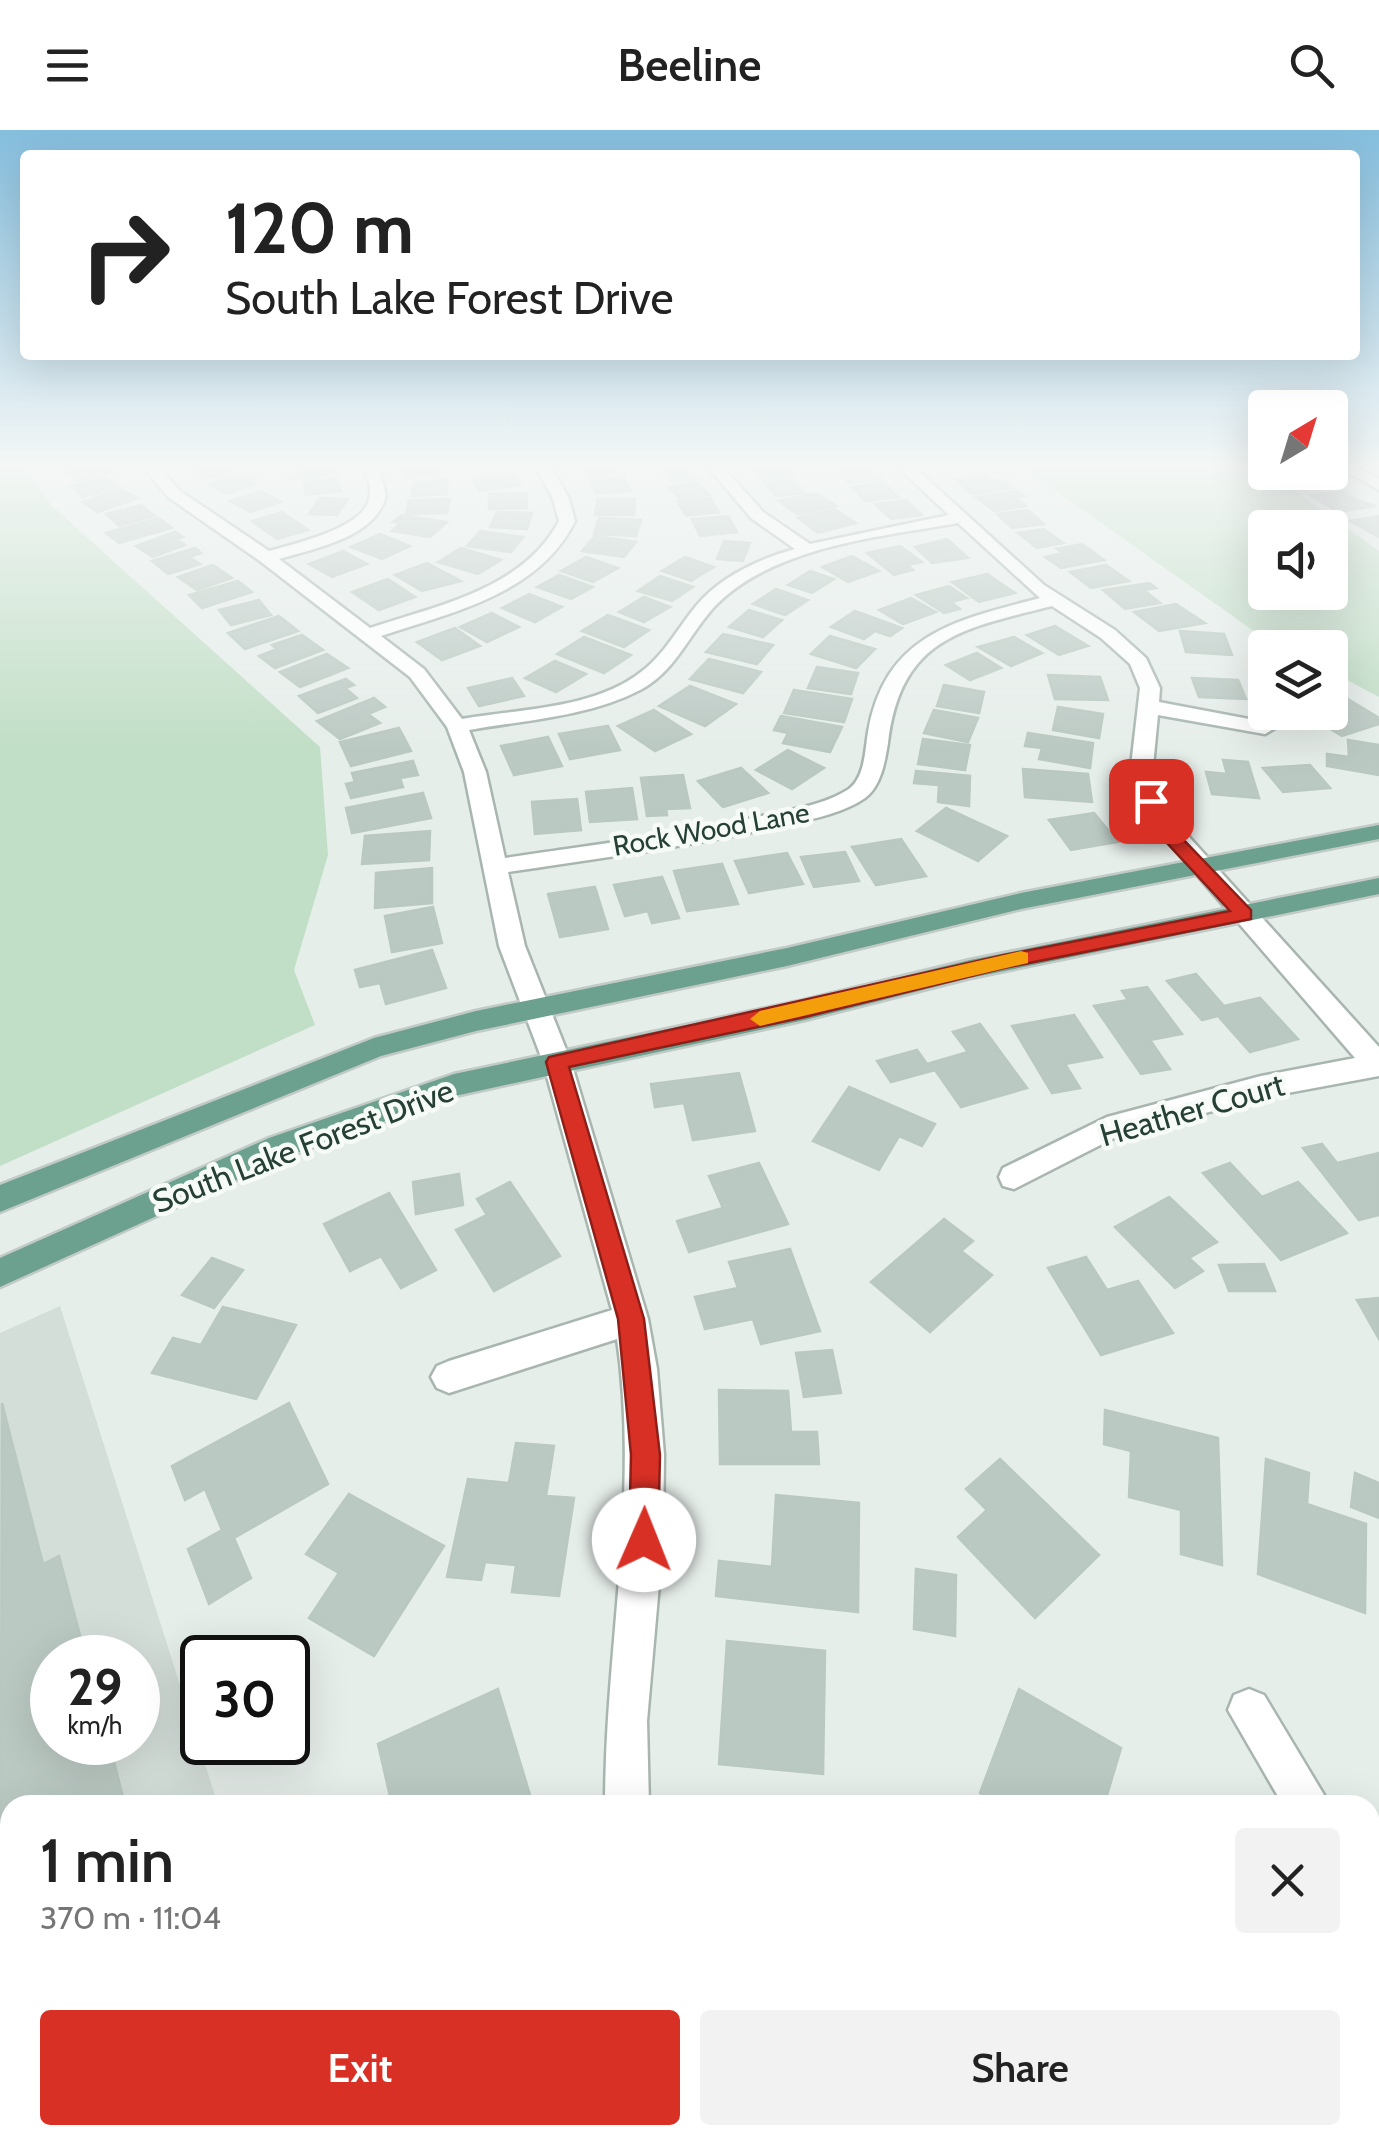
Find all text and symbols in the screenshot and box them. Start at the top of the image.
icon: menu [40,38,95,93]
text: Beeline [618,38,761,92]
icon: search [1284,38,1339,93]
text: 120 m [225,185,414,271]
icon: right [60,190,190,320]
text: South Lake Forest Drive [225,271,674,325]
north arrow [1248,390,1348,490]
map controls [1248,390,1348,730]
button: sound [1248,510,1348,610]
button: layers [1248,630,1348,730]
pin [1109,759,1194,844]
icon: arrive [1124,774,1179,829]
street label: Rock Wood Lane [610,795,812,863]
street label: Heather Court [1095,1065,1289,1154]
street label: South Lake Forest Drive [147,1070,459,1221]
position arrow [592,1488,696,1592]
speed limit sign: 30 [180,1635,310,1765]
text: 29 [68,1657,122,1718]
text: km/h [68,1710,122,1740]
text: 1 min [40,1824,174,1897]
button: close [1235,1828,1340,1933]
text: 370 m · 11:04 [40,1898,221,1937]
button: Exit [40,2010,680,2125]
button: Share [700,2010,1340,2125]

